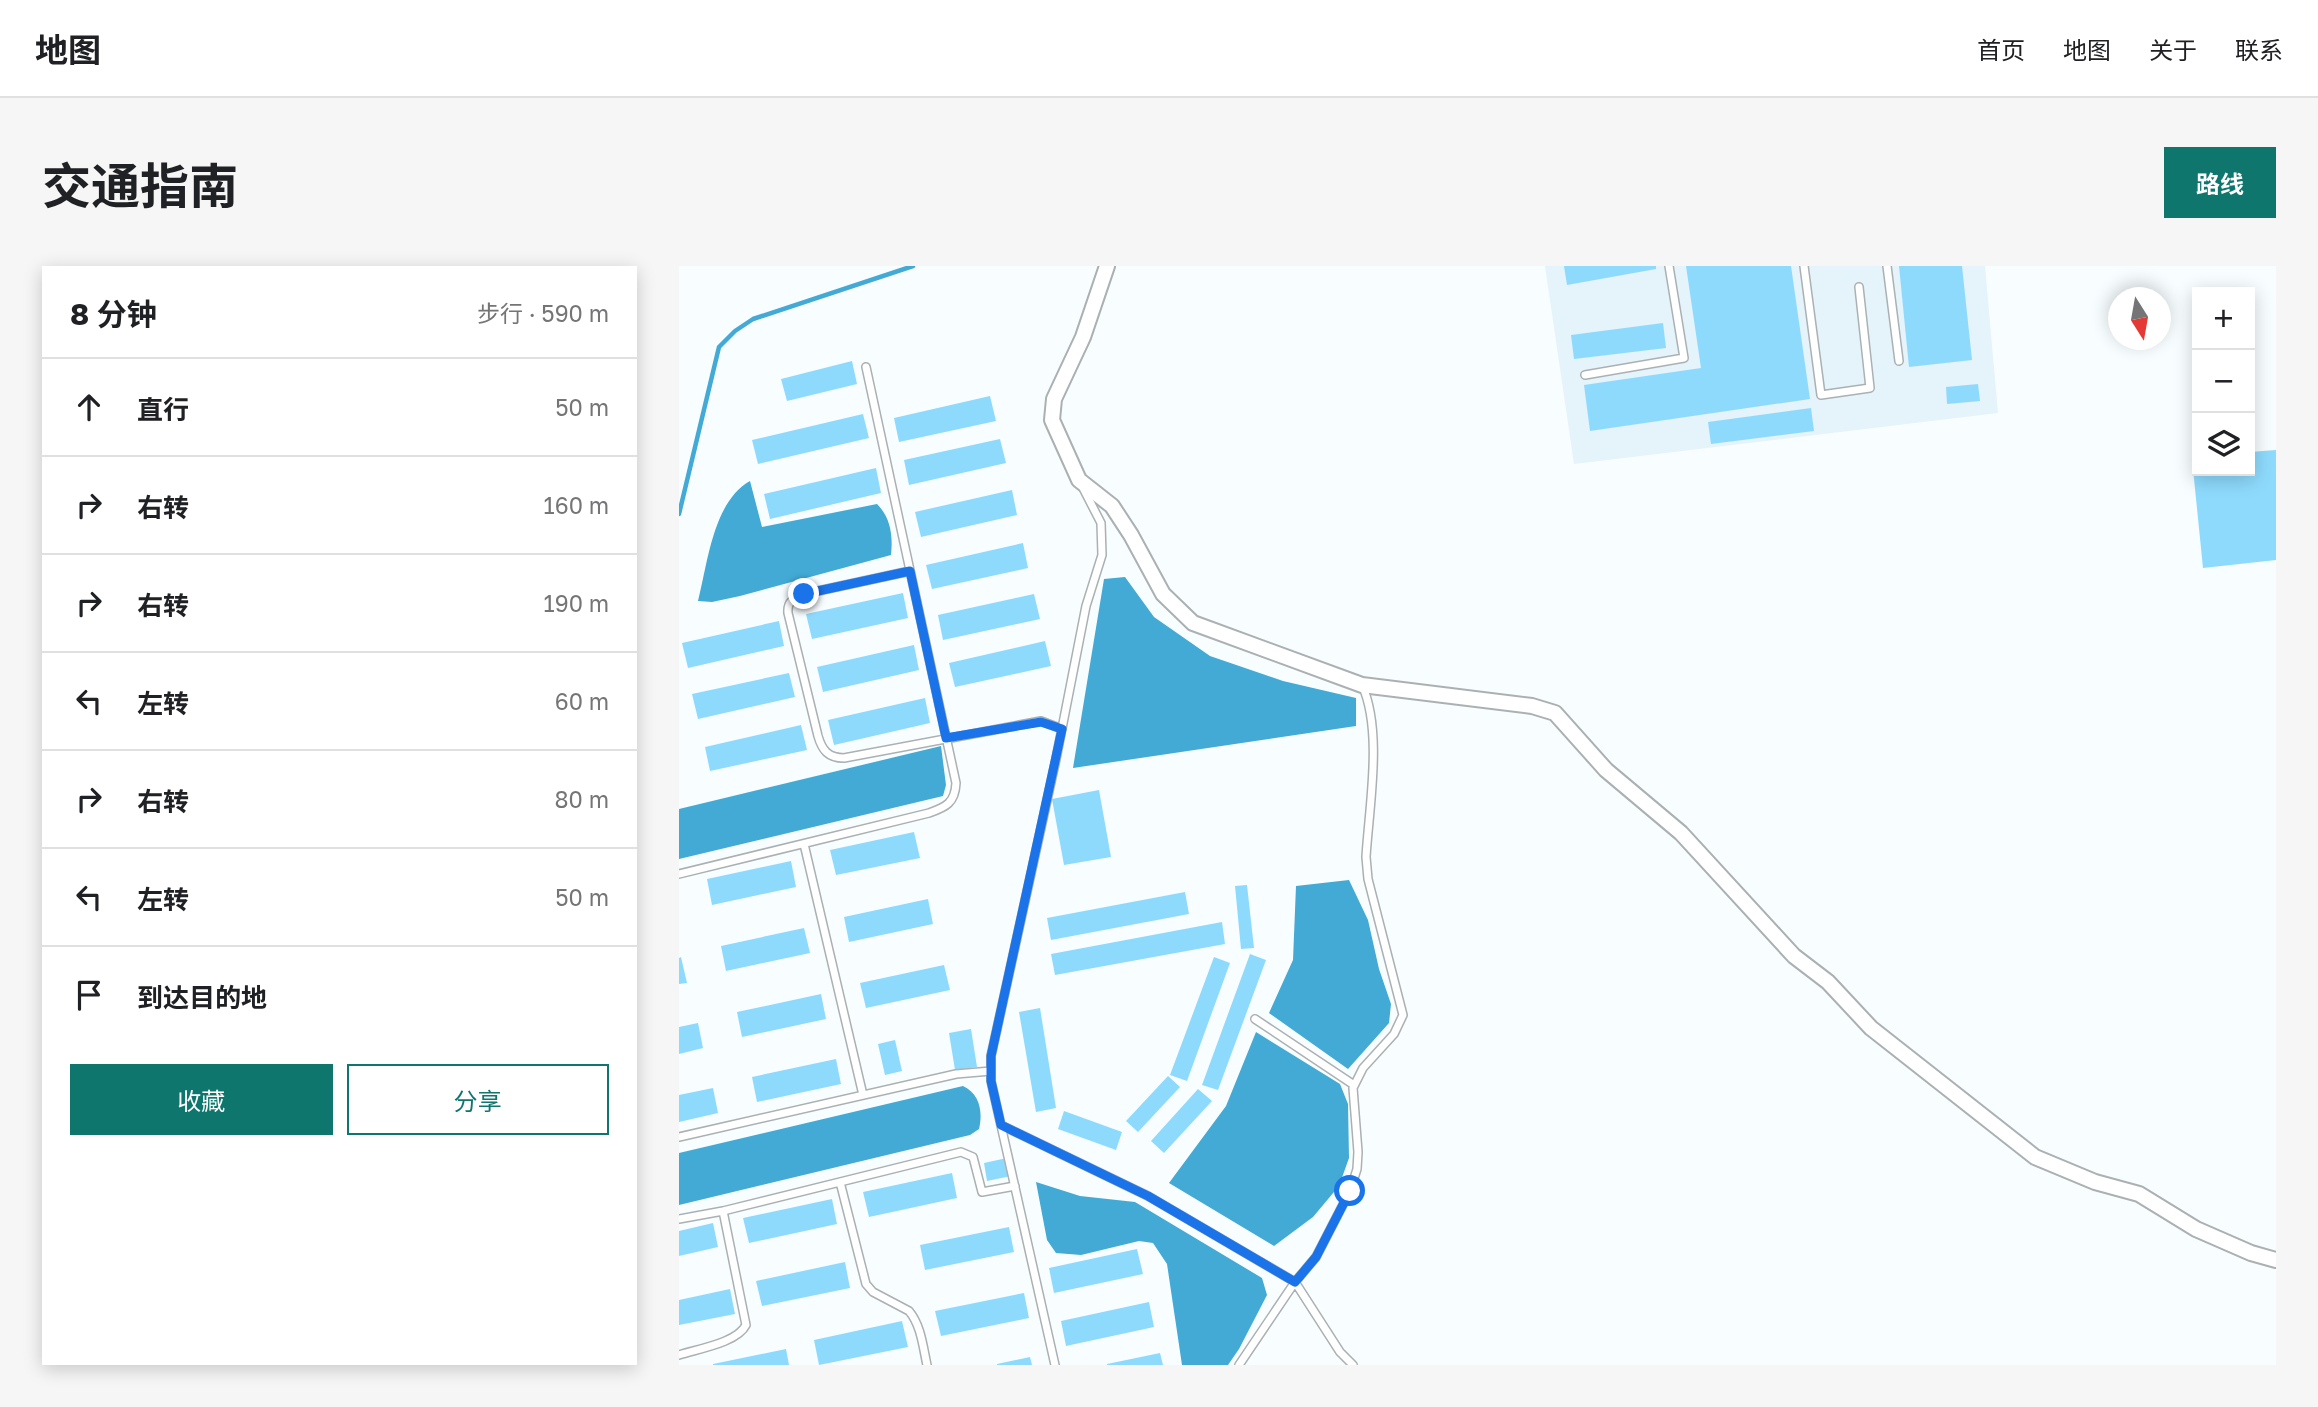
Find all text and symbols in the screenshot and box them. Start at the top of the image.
text: 地图 [35,30,101,69]
text: 首页 [1977,35,2025,64]
text: 地图 [2063,35,2111,64]
text: 关于 [2149,35,2197,64]
text: 联系 [2235,35,2283,64]
button: 路线 [2164,147,2276,218]
text: 交通指南 [42,156,238,215]
north arrow [2108,287,2171,350]
map controls [2192,287,2255,476]
button: + [2192,287,2255,350]
text: 8 分钟 [70,296,157,332]
text: 步行 · 590 m [477,299,609,327]
button: − [2192,350,2255,413]
icon: ahead [70,388,108,426]
text: 50 m [555,393,609,421]
text: 直行 [137,394,189,425]
button: layers [2192,413,2255,476]
icon: right [70,486,108,524]
text: 160 m [544,491,609,519]
text: 右转 [137,492,189,523]
route end [788,578,819,609]
icon: right [70,584,108,622]
text: 190 m [544,589,609,617]
text: 右转 [137,590,189,621]
icon: left [70,682,108,720]
text: 60 m [555,687,609,715]
text: 左转 [137,688,189,719]
icon: right [70,780,108,818]
text: 80 m [555,785,609,813]
text: 右转 [137,786,189,817]
icon: left [70,878,108,916]
text: 50 m [555,883,609,911]
text: 左转 [137,884,189,915]
icon: arrive [70,976,108,1014]
text: 到达目的地 [137,982,267,1013]
button: 收藏 [70,1064,333,1135]
button: 分享 [347,1064,609,1135]
route start [1334,1175,1365,1206]

